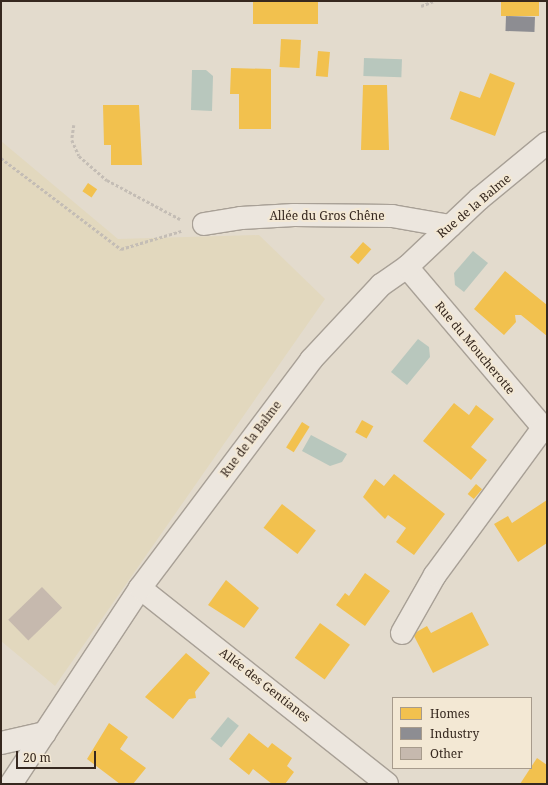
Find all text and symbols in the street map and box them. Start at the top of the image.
street label: Rue de la Balme [434,171,514,241]
street label: Allée du Gros Chêne [269,209,385,223]
street label: Rue du Moucherotte [432,299,518,397]
street label: Rue de la Balme [218,398,284,480]
street label: Allée des Gentianes [217,645,313,725]
legend [392,697,532,769]
text: Homes [430,705,470,722]
text: Industry [430,725,479,742]
scale bar [18,743,98,769]
text: Other [430,745,463,762]
text: 20 m [23,749,51,766]

